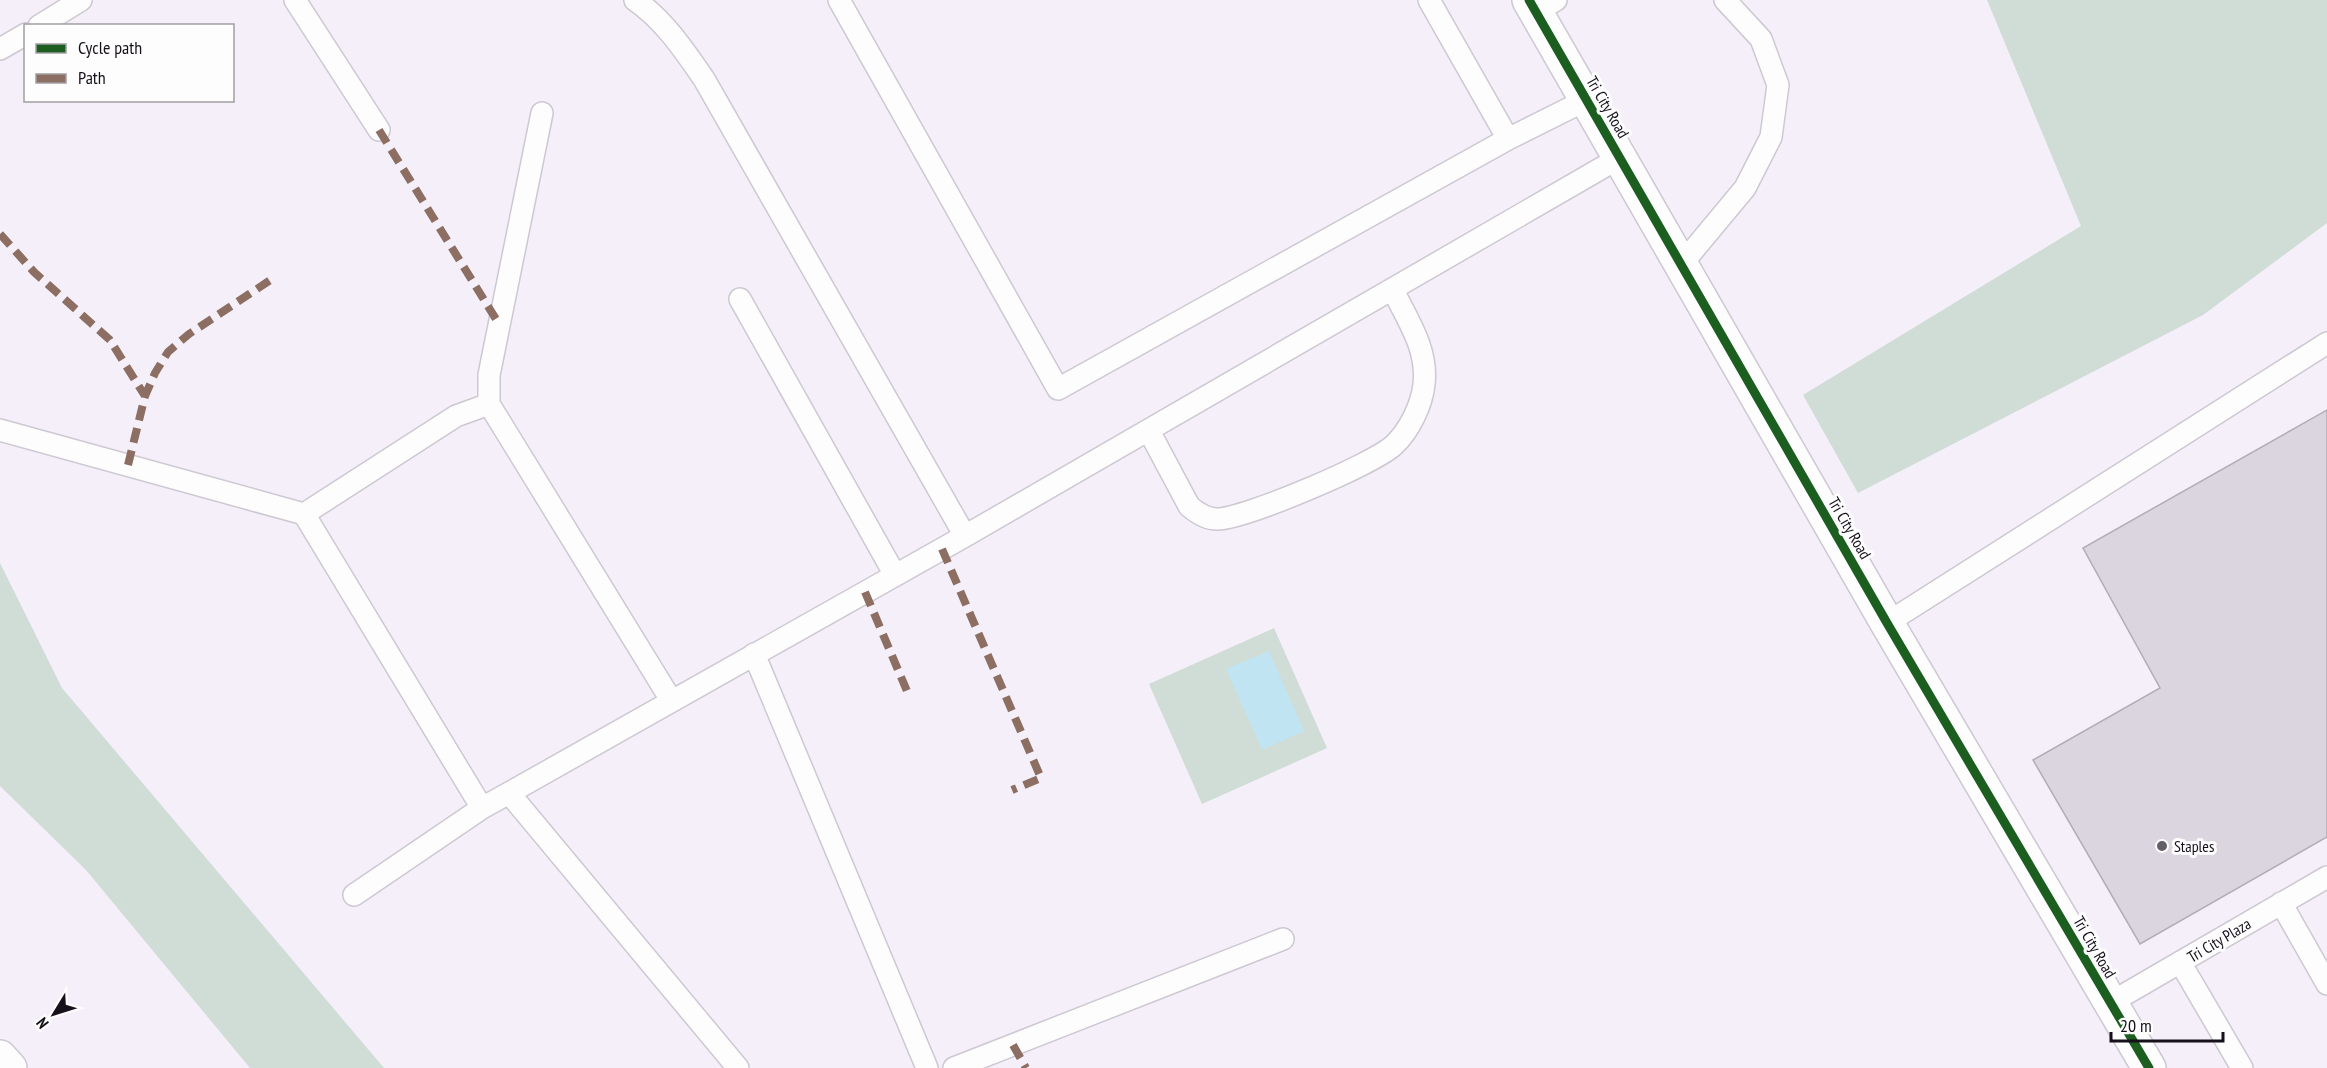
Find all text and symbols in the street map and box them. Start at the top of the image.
legend [24,24,234,102]
text: Cycle path [78,36,142,59]
text: Path [78,66,106,89]
street label: Tri City Road [1582,72,1634,142]
street label: Tri City Road [1824,493,1876,563]
place label: Staples [2174,836,2214,856]
marker: Staples [2155,839,2169,853]
street label: Tri City Road [2069,912,2121,982]
street label: Tri City Plaza [2184,913,2254,967]
north arrow [24,984,84,1044]
scale bar [2111,1005,2224,1043]
text: N [32,1014,53,1033]
text: 20 m [2120,1014,2152,1037]

